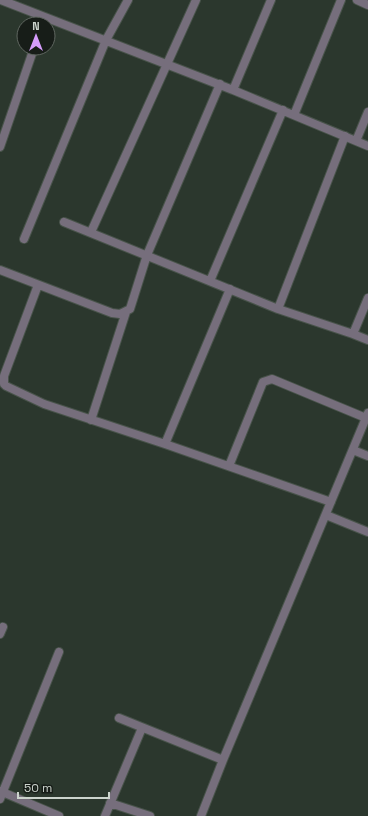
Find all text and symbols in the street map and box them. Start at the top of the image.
north arrow [16,16,56,56]
text: N [32,19,40,33]
scale bar [18,774,109,800]
text: 50 m [24,780,52,796]

